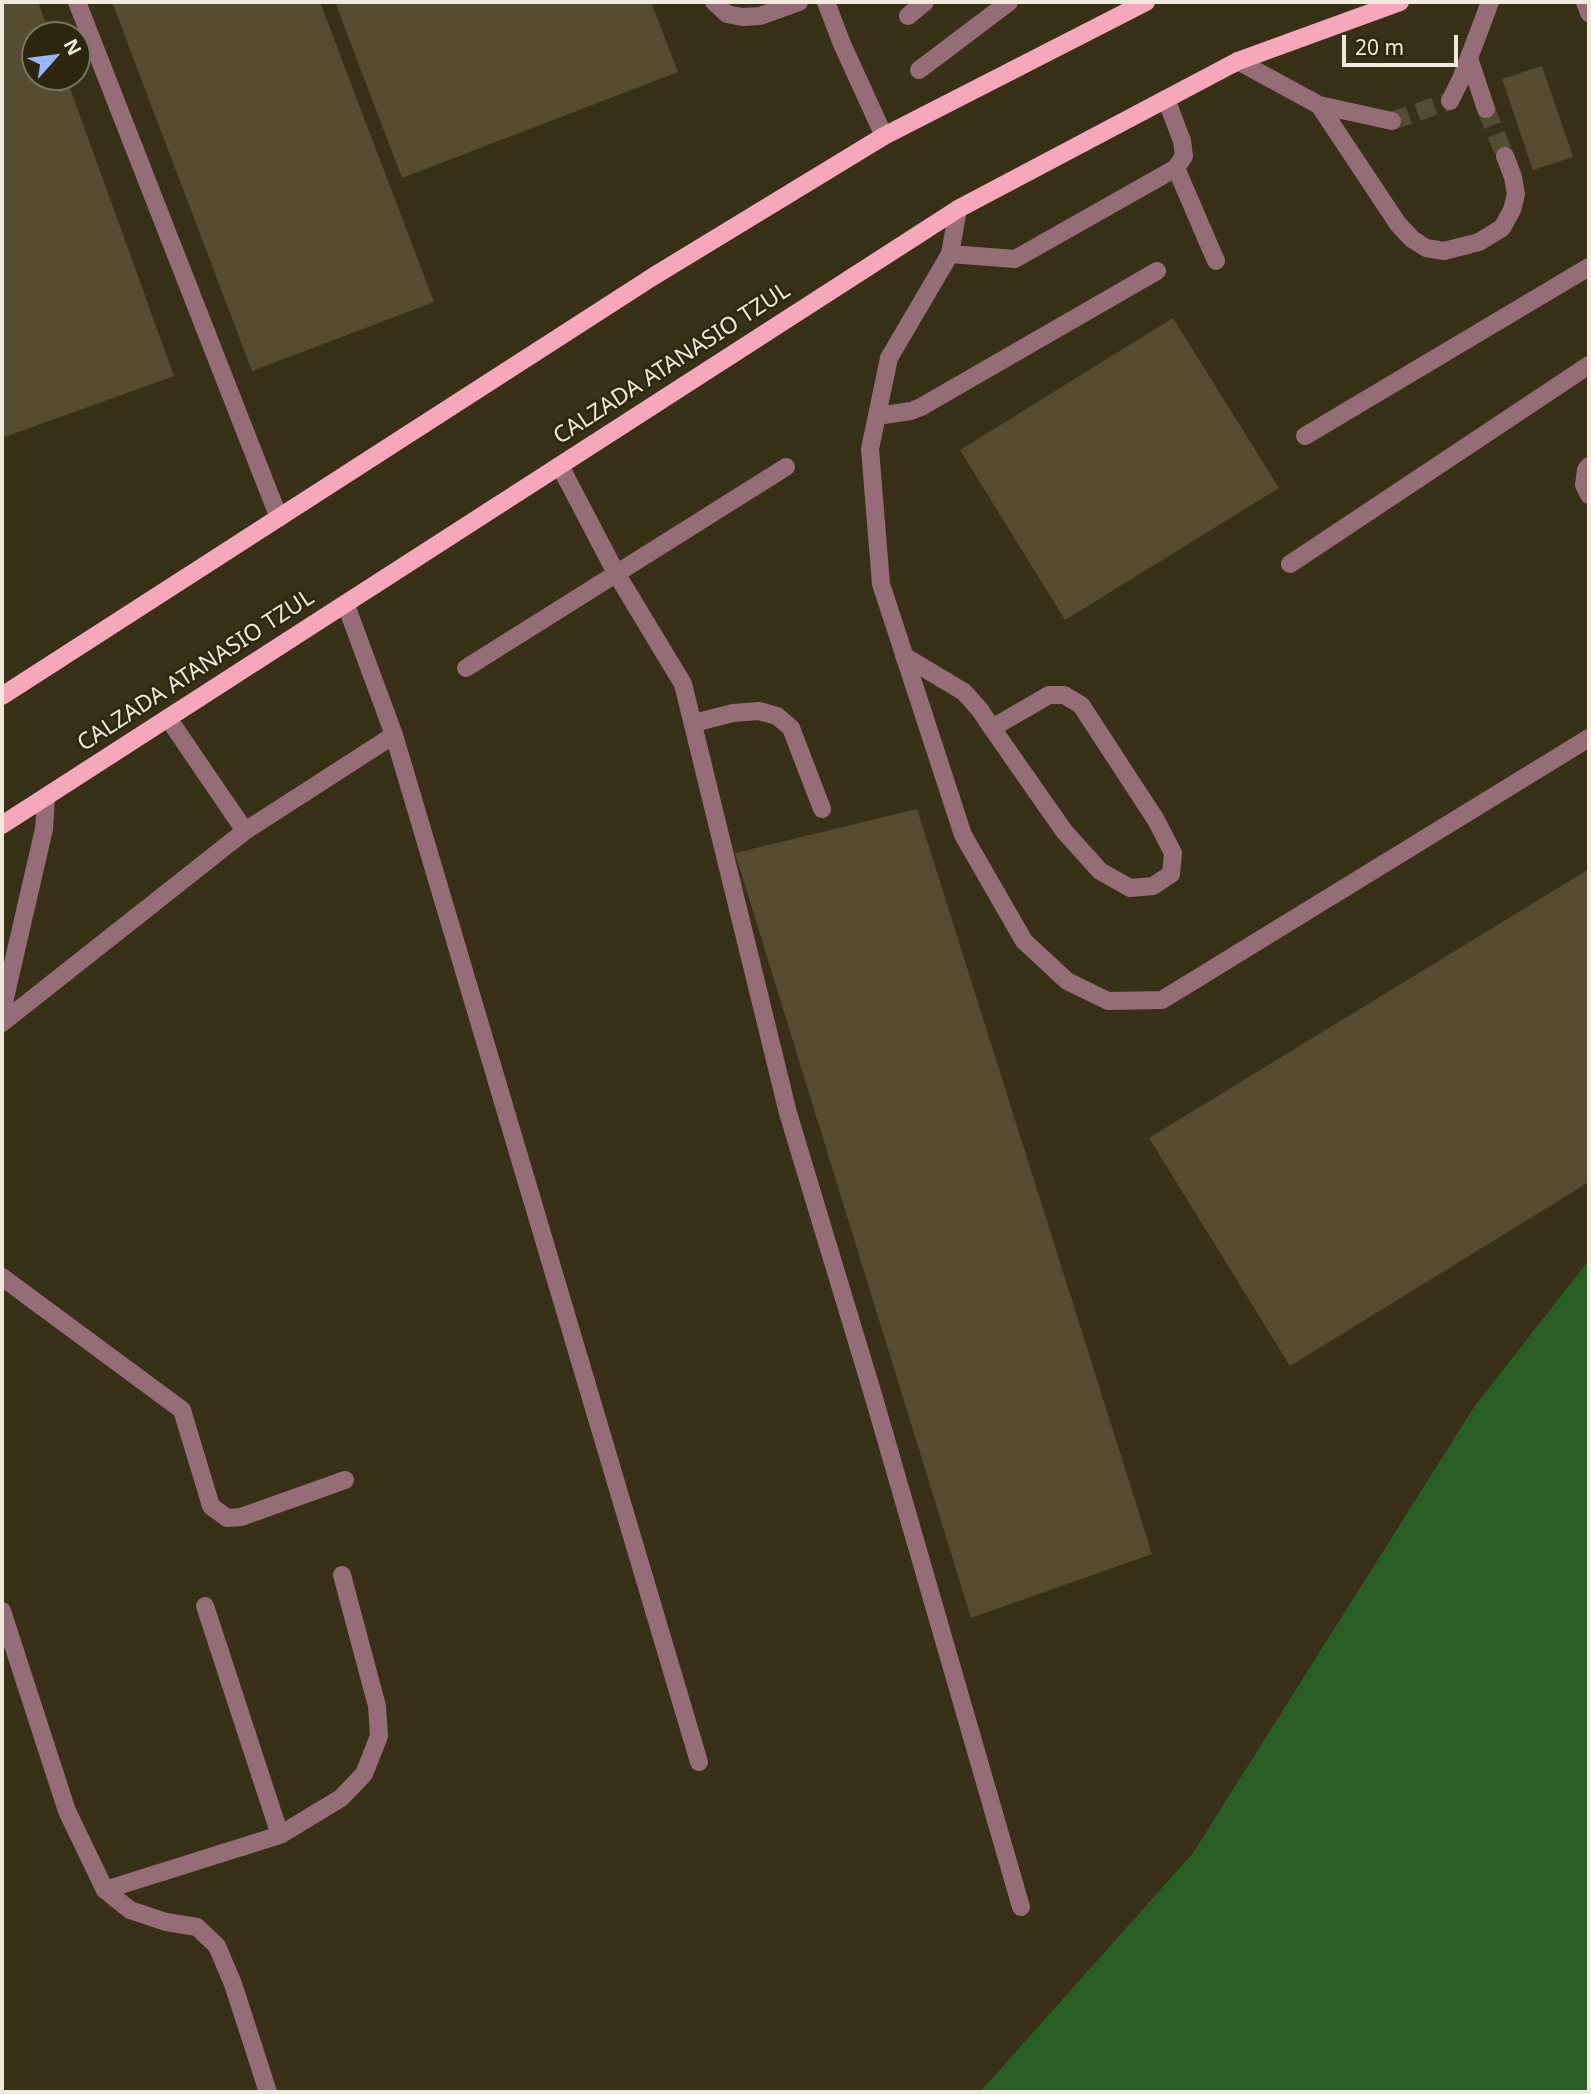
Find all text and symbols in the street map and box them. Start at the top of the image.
north arrow [21,21,91,91]
scale bar [1346,21,1462,65]
text: 20 m [1355,33,1404,61]
text: N [58,34,88,60]
street label: CALZADA ATANASIO TZUL [549,277,795,451]
street label: CALZADA ATANASIO TZUL [73,584,319,758]

